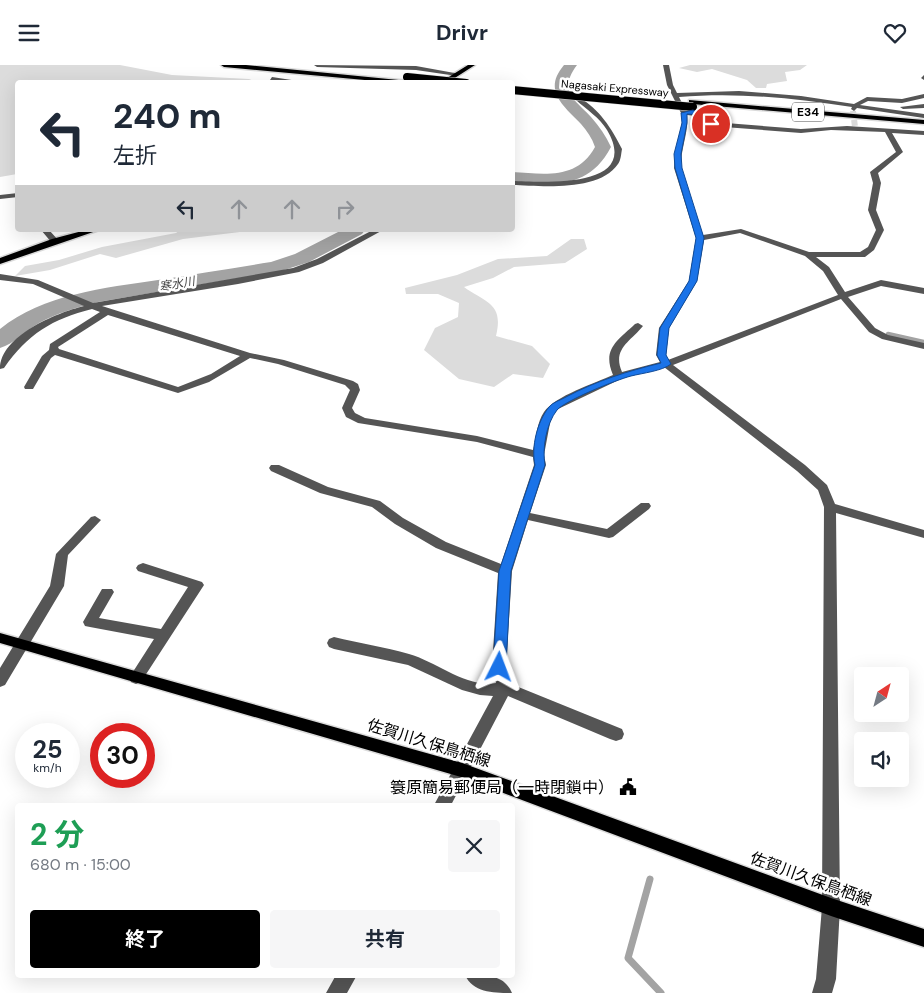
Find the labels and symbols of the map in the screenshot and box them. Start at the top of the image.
street label: Nagasaki Expressway [561,76,669,100]
pin [690,103,732,145]
road number: E34 [792,103,824,121]
water label: 寒水川 [158,273,198,295]
position arrow [472,640,524,692]
north arrow [854,667,909,723]
street label: 佐賀川久保鳥栖線 [365,714,493,772]
speed limit sign: 30 [90,723,155,788]
place label: 簑原簡易郵便局（一時閉鎖中） [390,777,614,798]
public building icon: 簑原簡易郵便局（一時閉鎖中） [618,777,638,797]
street label: 佐賀川久保鳥栖線 [747,847,875,911]

